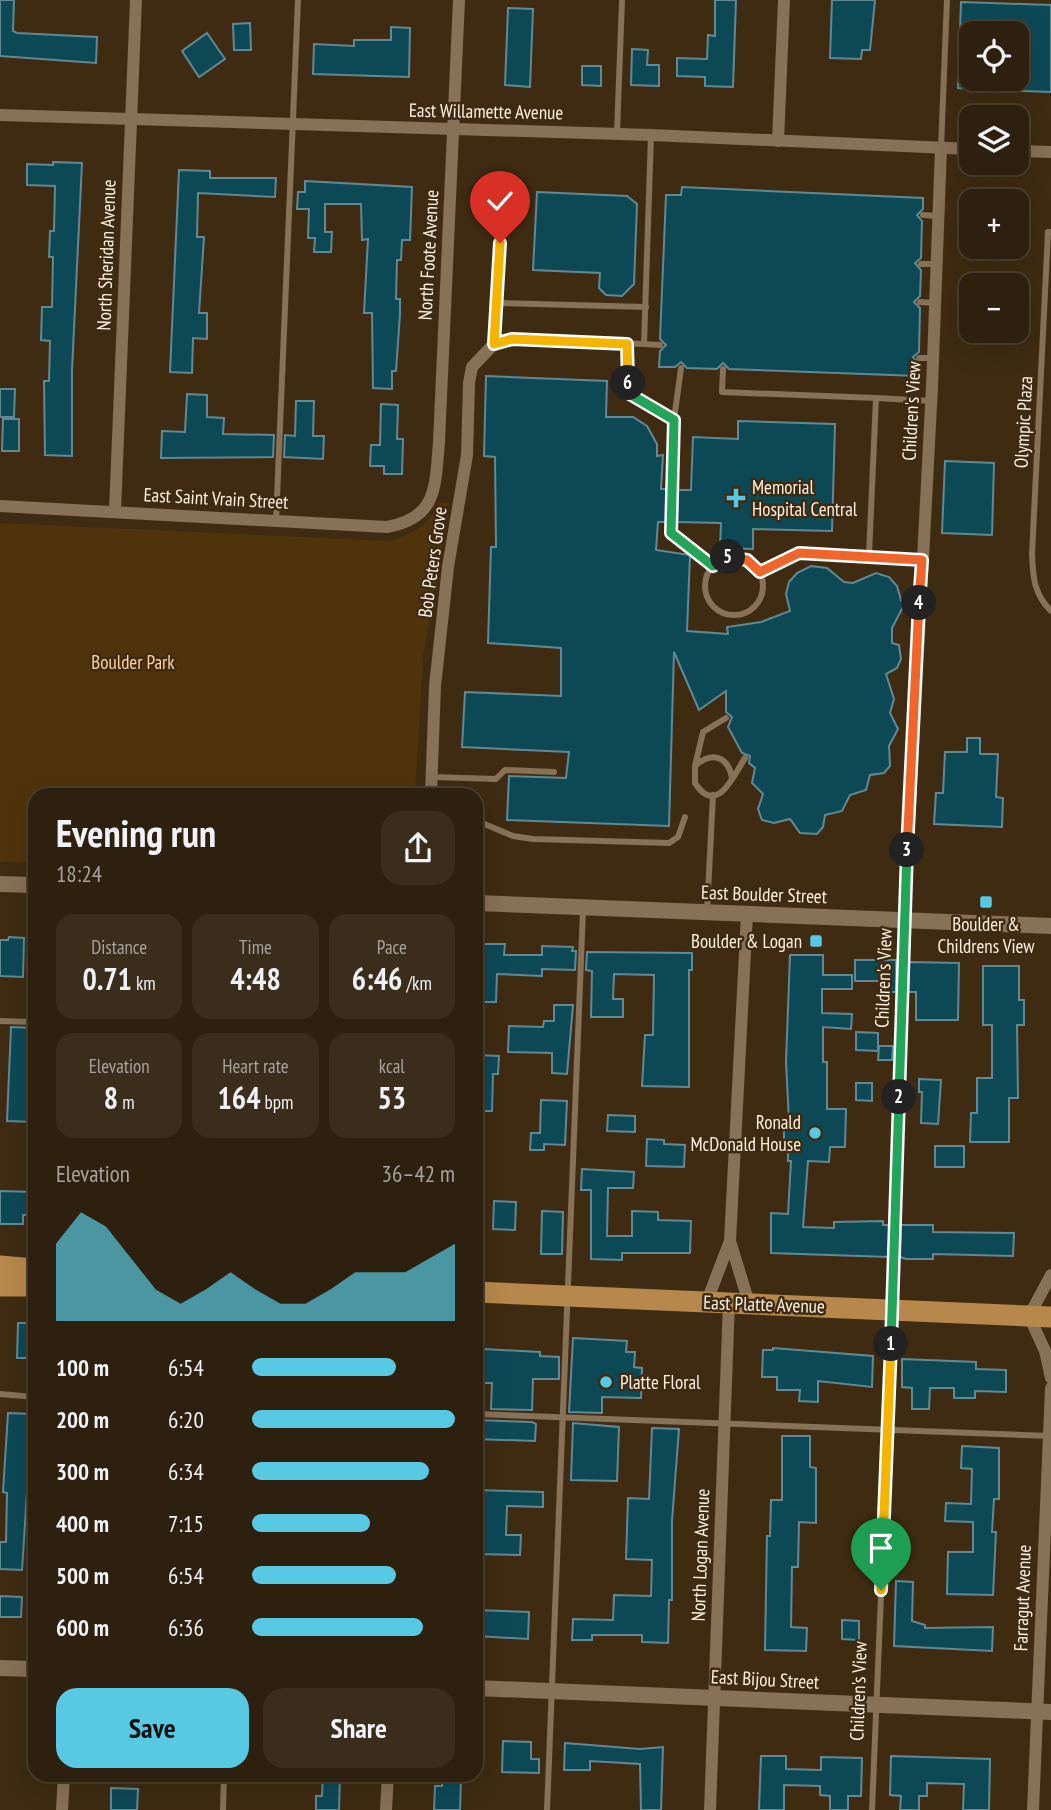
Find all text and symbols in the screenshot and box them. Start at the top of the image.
map controls [959,21,1029,343]
button: locate [959,21,1029,91]
street label: East Willamette Avenue [409,98,564,124]
button: layers [959,105,1029,175]
pin [470,171,530,243]
street label: North Sheridan Avenue [91,179,121,331]
icon: check [481,182,519,220]
street label: North Foote Avenue [413,189,443,321]
button: + [959,189,1029,259]
button: − [959,273,1029,343]
street label: Children's View [896,360,926,461]
pin: 6 [610,366,646,400]
text: 6 [623,370,632,394]
street label: Olympic Plaza [1009,375,1037,469]
place label: Memorial Hospital Central [752,475,858,521]
street label: East Saint Vrain Street [143,482,290,514]
marker: Memorial Hospital Central [726,488,746,508]
street label: Bob Peters Grove [412,505,452,619]
pin: 5 [710,540,746,574]
text: 5 [723,544,732,568]
pin: 4 [902,586,936,620]
text: 4 [914,590,923,614]
park label: Boulder Park [91,650,175,674]
text: Evening run [56,808,216,857]
button: share [381,811,455,885]
pin: 3 [890,832,925,868]
text: 3 [902,837,911,861]
text: 18:24 [56,859,102,888]
street label: East Boulder Street [701,880,828,908]
marker: Boulder & Childrens View [978,894,994,910]
place label: Boulder & Childrens View [937,912,1035,958]
street label: Children's View [869,927,897,1028]
place label: Boulder & Logan [691,929,802,953]
marker: Boulder & Logan [808,933,824,949]
text: Distance [91,935,147,959]
text: Time [239,935,272,959]
text: Pace [377,935,407,959]
text: 0.71 [83,959,132,998]
text: 4:48 [230,959,281,998]
text: 6:46 [352,959,402,998]
text: km [132,971,156,995]
text: /km [402,971,432,995]
text: Elevation [89,1054,150,1078]
text: Heart rate [222,1054,289,1078]
text: kcal [379,1054,405,1078]
text: 8 [104,1078,118,1117]
text: 164 [218,1078,261,1117]
text: 53 [377,1078,406,1117]
pin: 2 [881,1080,916,1114]
text: 2 [894,1084,903,1108]
text: m [118,1090,135,1114]
text: bpm [261,1090,293,1114]
place label: Ronald McDonald House [690,1110,801,1156]
marker: Ronald McDonald House [807,1125,823,1141]
text: Elevation [56,1159,130,1188]
text: 36–42 m [382,1159,455,1188]
street label: East Platte Avenue [703,1290,825,1318]
pin: 1 [874,1326,908,1362]
text: 1 [886,1331,895,1355]
text: 100 m [56,1353,109,1382]
text: 6:54 [168,1353,204,1382]
place label: Platte Floral [620,1370,701,1394]
marker: Platte Floral [598,1374,614,1390]
text: 200 m [56,1405,109,1434]
text: 6:20 [168,1405,204,1434]
text: 300 m [56,1457,109,1486]
text: 6:34 [168,1457,204,1486]
street label: North Logan Avenue [686,1488,714,1622]
text: 400 m [56,1509,109,1538]
text: 7:15 [168,1509,204,1538]
pin [851,1518,911,1590]
icon: arrive [862,1529,900,1567]
street label: Farragut Avenue [1008,1544,1036,1652]
text: 500 m [56,1561,109,1590]
text: 6:54 [168,1561,204,1590]
text: 600 m [56,1613,109,1642]
text: 6:36 [168,1613,204,1642]
street label: Children's View [844,1640,872,1741]
street label: East Bijou Street [710,1664,821,1694]
button: Save [56,1688,249,1768]
button: Share [263,1688,455,1768]

